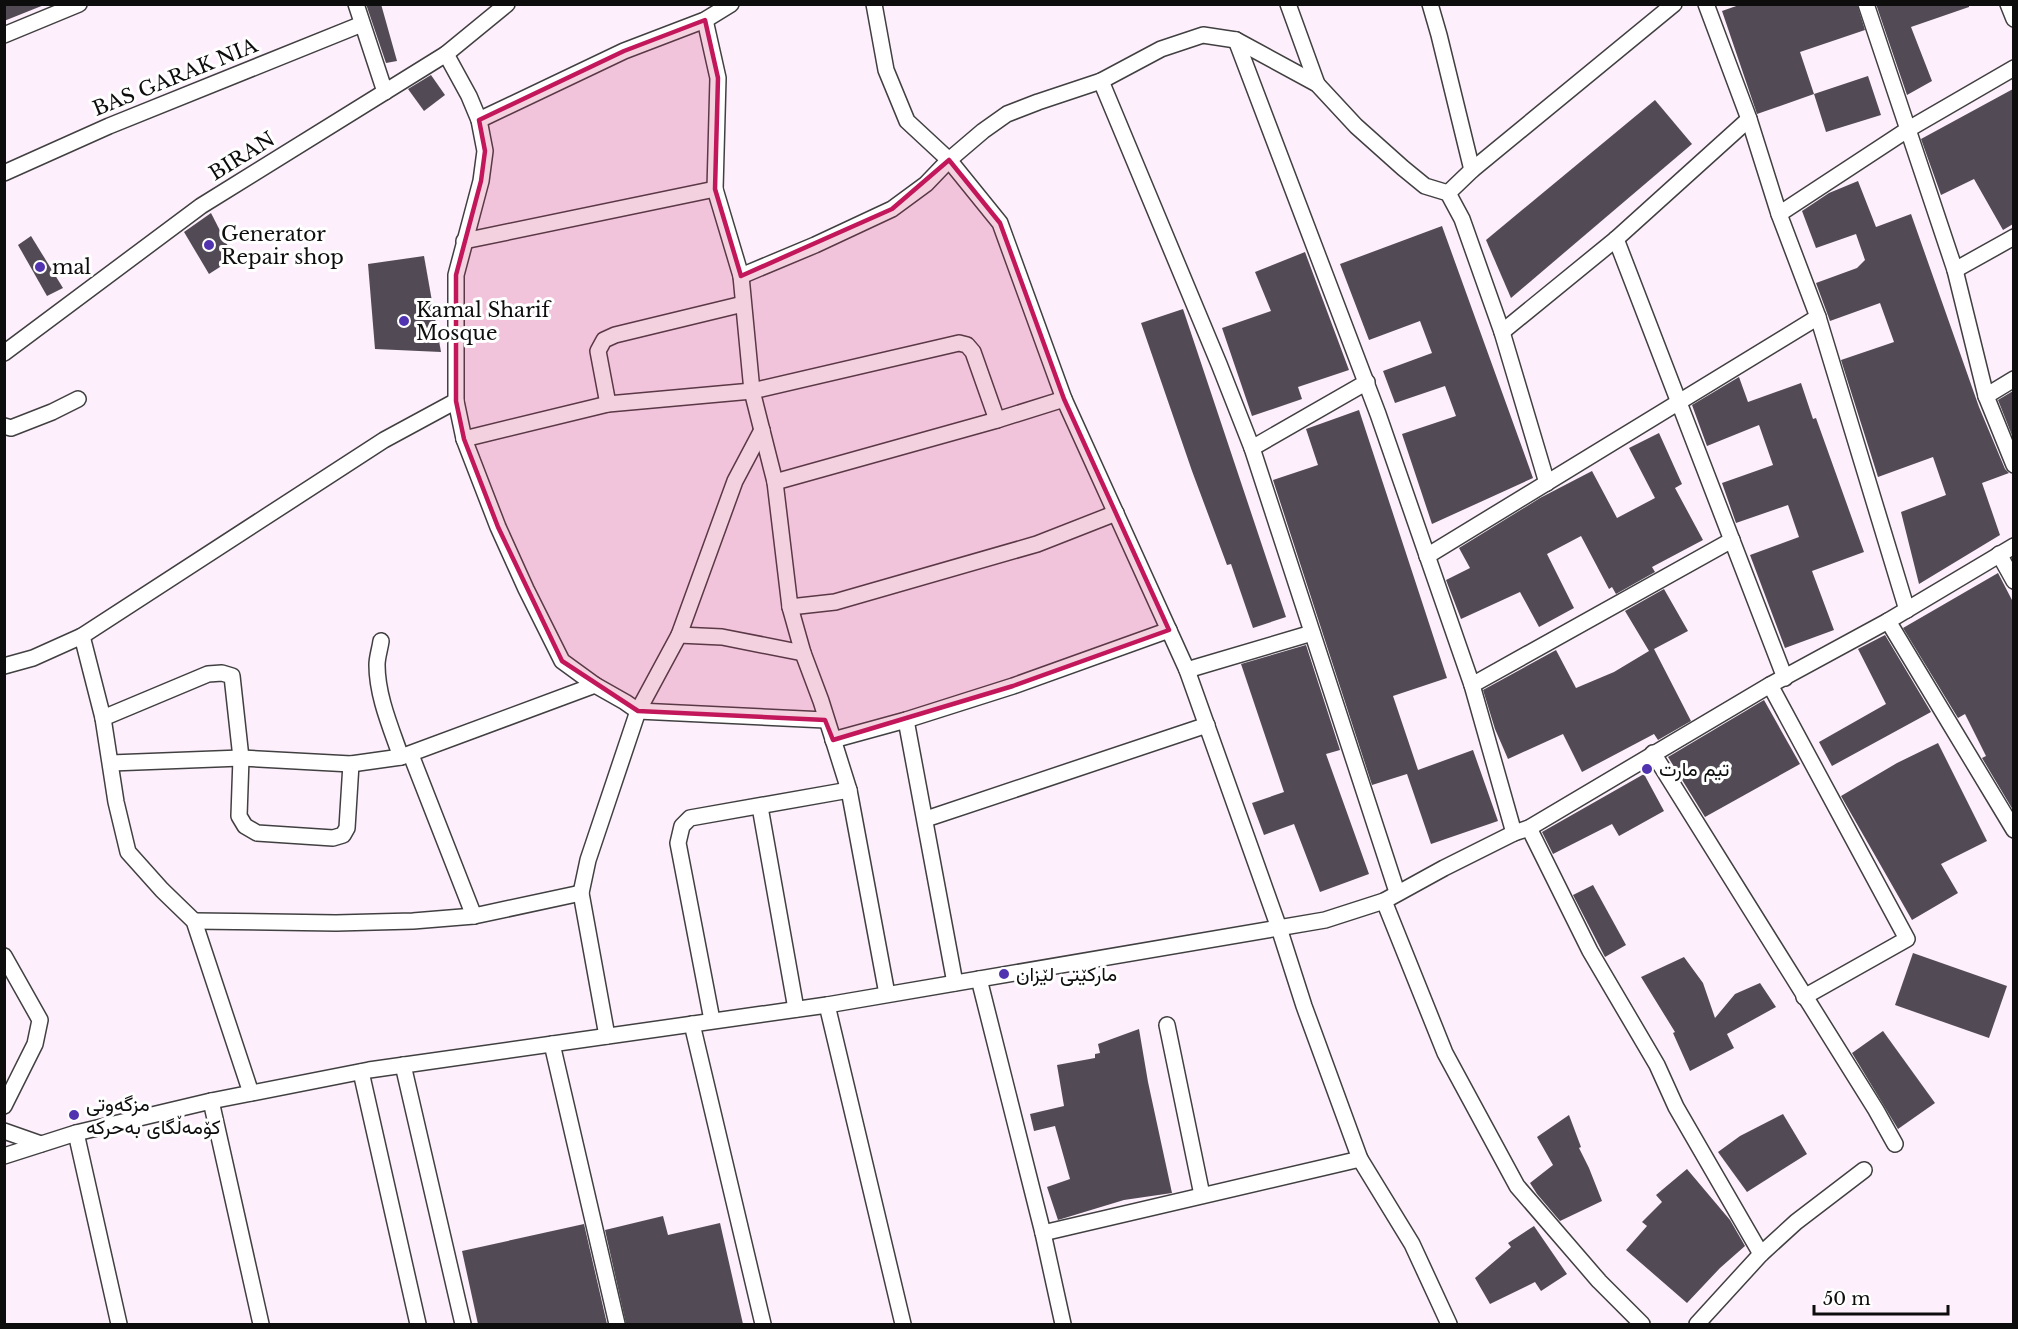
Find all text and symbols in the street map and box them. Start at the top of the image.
street label: BAS GARAK NIA [89,33,261,121]
street label: BIRAN [205,127,279,185]
place label: Generator Repair shop [221,222,344,269]
marker: Generator Repair shop [202,238,216,252]
place label: mal [52,255,91,279]
marker: mal [33,260,47,274]
place label: Kamal Sharif Mosque [416,298,553,345]
marker: Kamal Sharif Mosque [397,314,411,328]
place label: تيم مارت [1659,757,1729,782]
marker: تيم مارت [1640,762,1654,776]
place label: مارکێتی لێزان [1016,962,1117,987]
marker: مارکێتی لێزان [997,967,1011,981]
place label: مزگەوتی کۆمەڵگای بەحرکە [86,1092,221,1140]
marker: مزگەوتی کۆمەڵگای بەحرکە [67,1108,81,1122]
scale bar [1814,1278,1948,1316]
text: 50 m [1823,1288,1871,1310]

